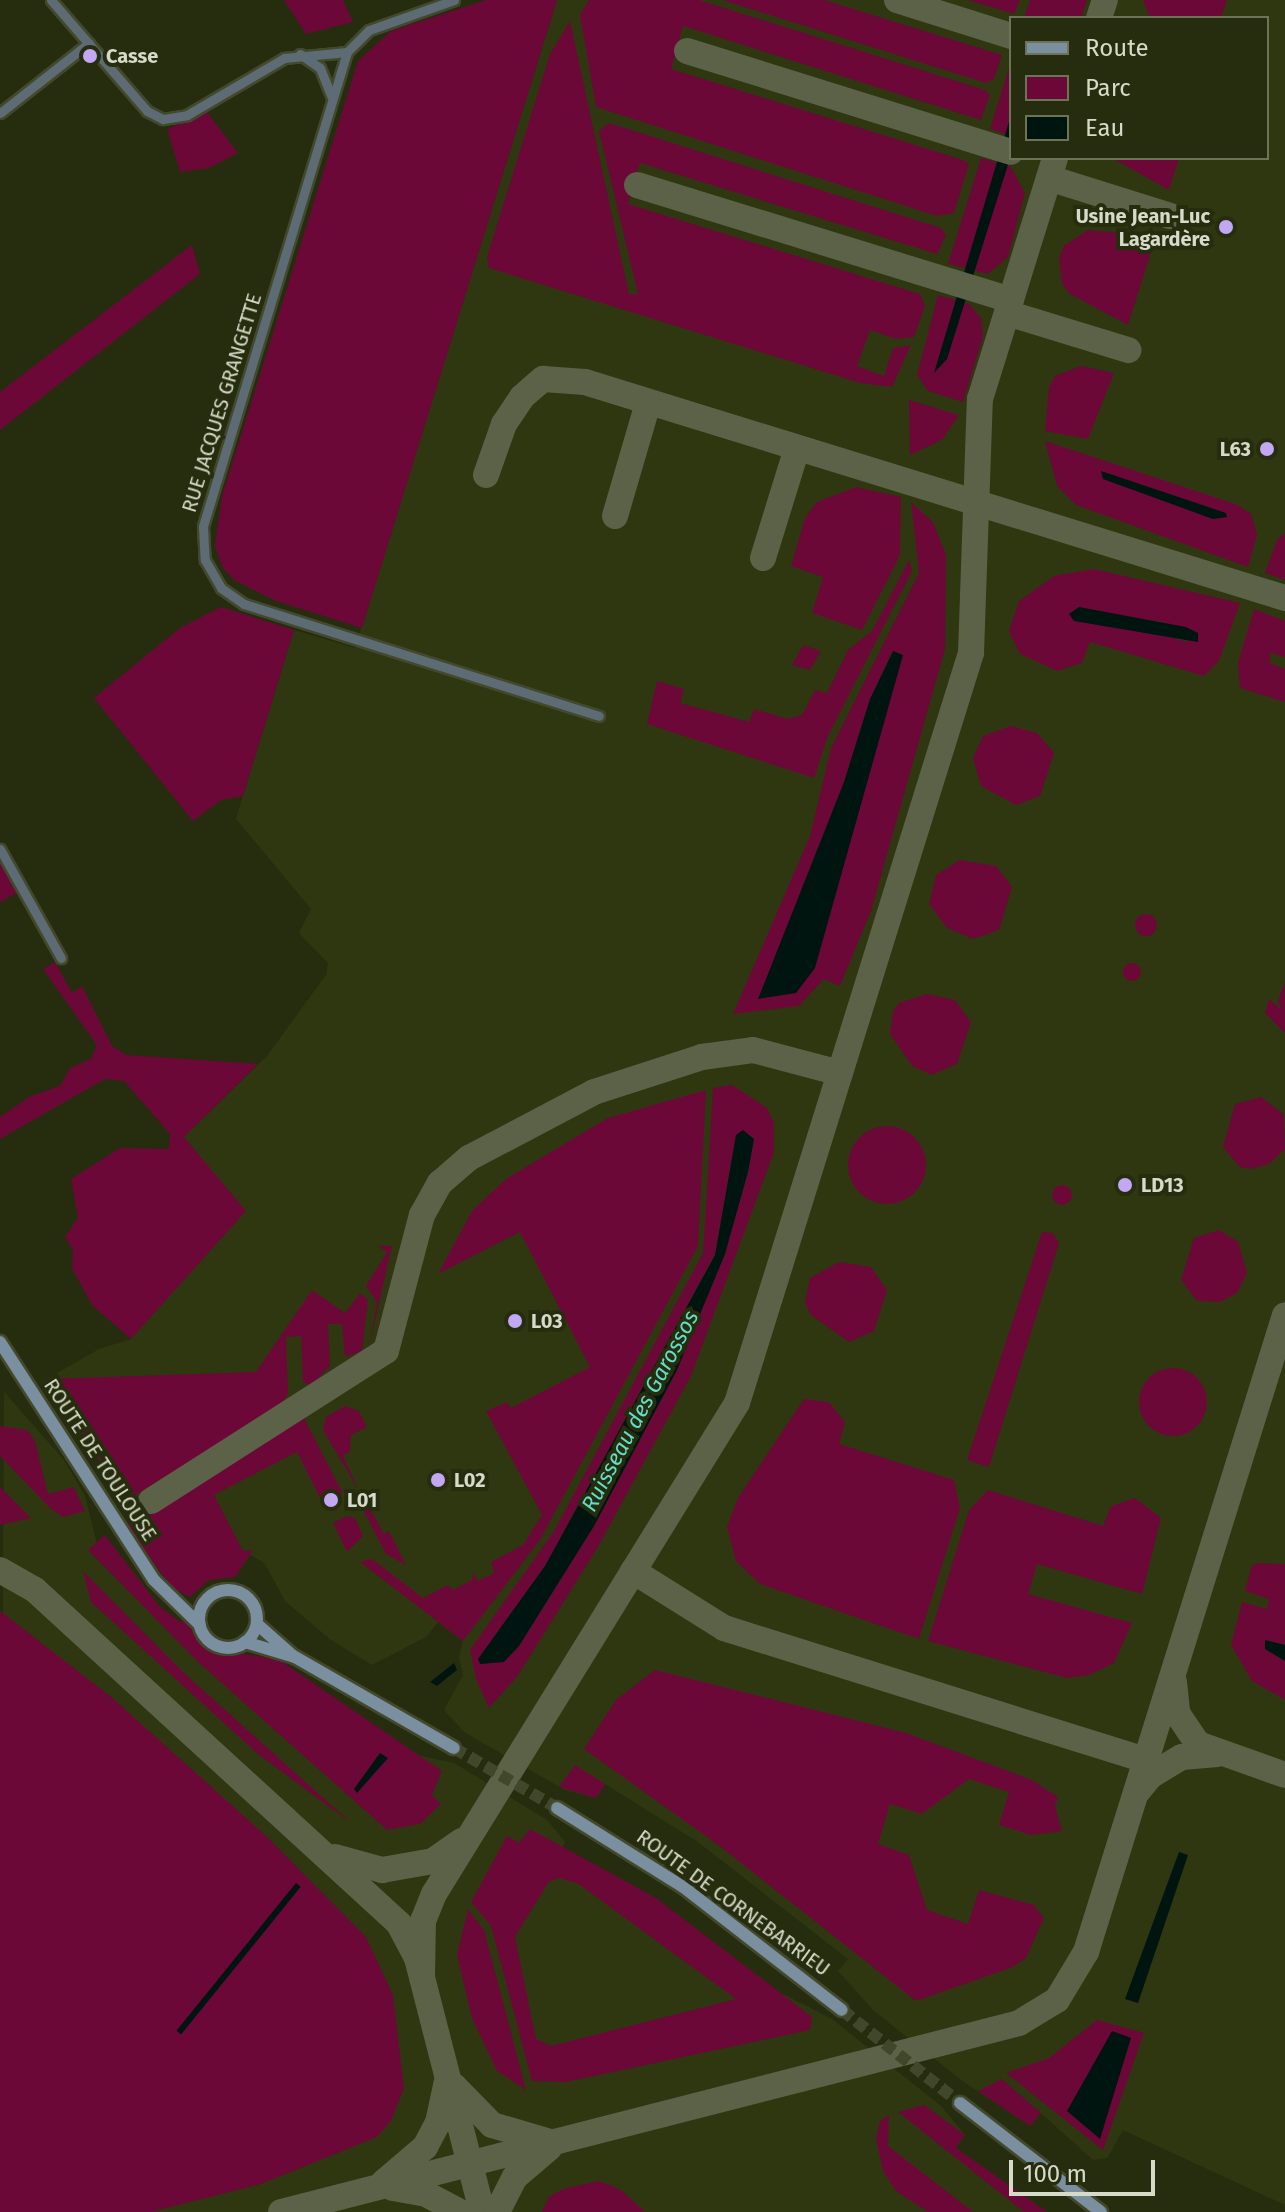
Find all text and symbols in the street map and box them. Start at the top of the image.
legend [1009,16,1269,160]
text: Route [1085,34,1149,62]
place label: Casse [106,44,158,68]
marker: Casse [81,47,99,65]
text: Parc [1085,74,1131,102]
text: Eau [1085,114,1125,142]
place label: Usine Jean-Luc Lagardère [1076,204,1210,251]
marker: Usine Jean-Luc Lagardère [1217,218,1235,236]
street label: RUE JACQUES GRANGETTE [177,291,267,515]
place label: L63 [1220,437,1251,461]
marker: L63 [1258,440,1276,458]
place label: LD13 [1141,1173,1184,1197]
marker: LD13 [1116,1176,1134,1194]
water label: Ruisseau des Garossos [576,1306,704,1516]
place label: L03 [531,1309,563,1333]
marker: L03 [506,1312,524,1330]
street label: ROUTE DE TOULOUSE [39,1374,161,1546]
place label: L02 [454,1468,485,1492]
marker: L02 [429,1471,447,1489]
place label: L01 [347,1488,377,1512]
marker: L01 [322,1491,340,1509]
street label: ROUTE DE CORNEBARRIEU [632,1825,834,1981]
scale bar [1013,2144,1159,2194]
text: 100 m [1023,2160,1087,2188]

